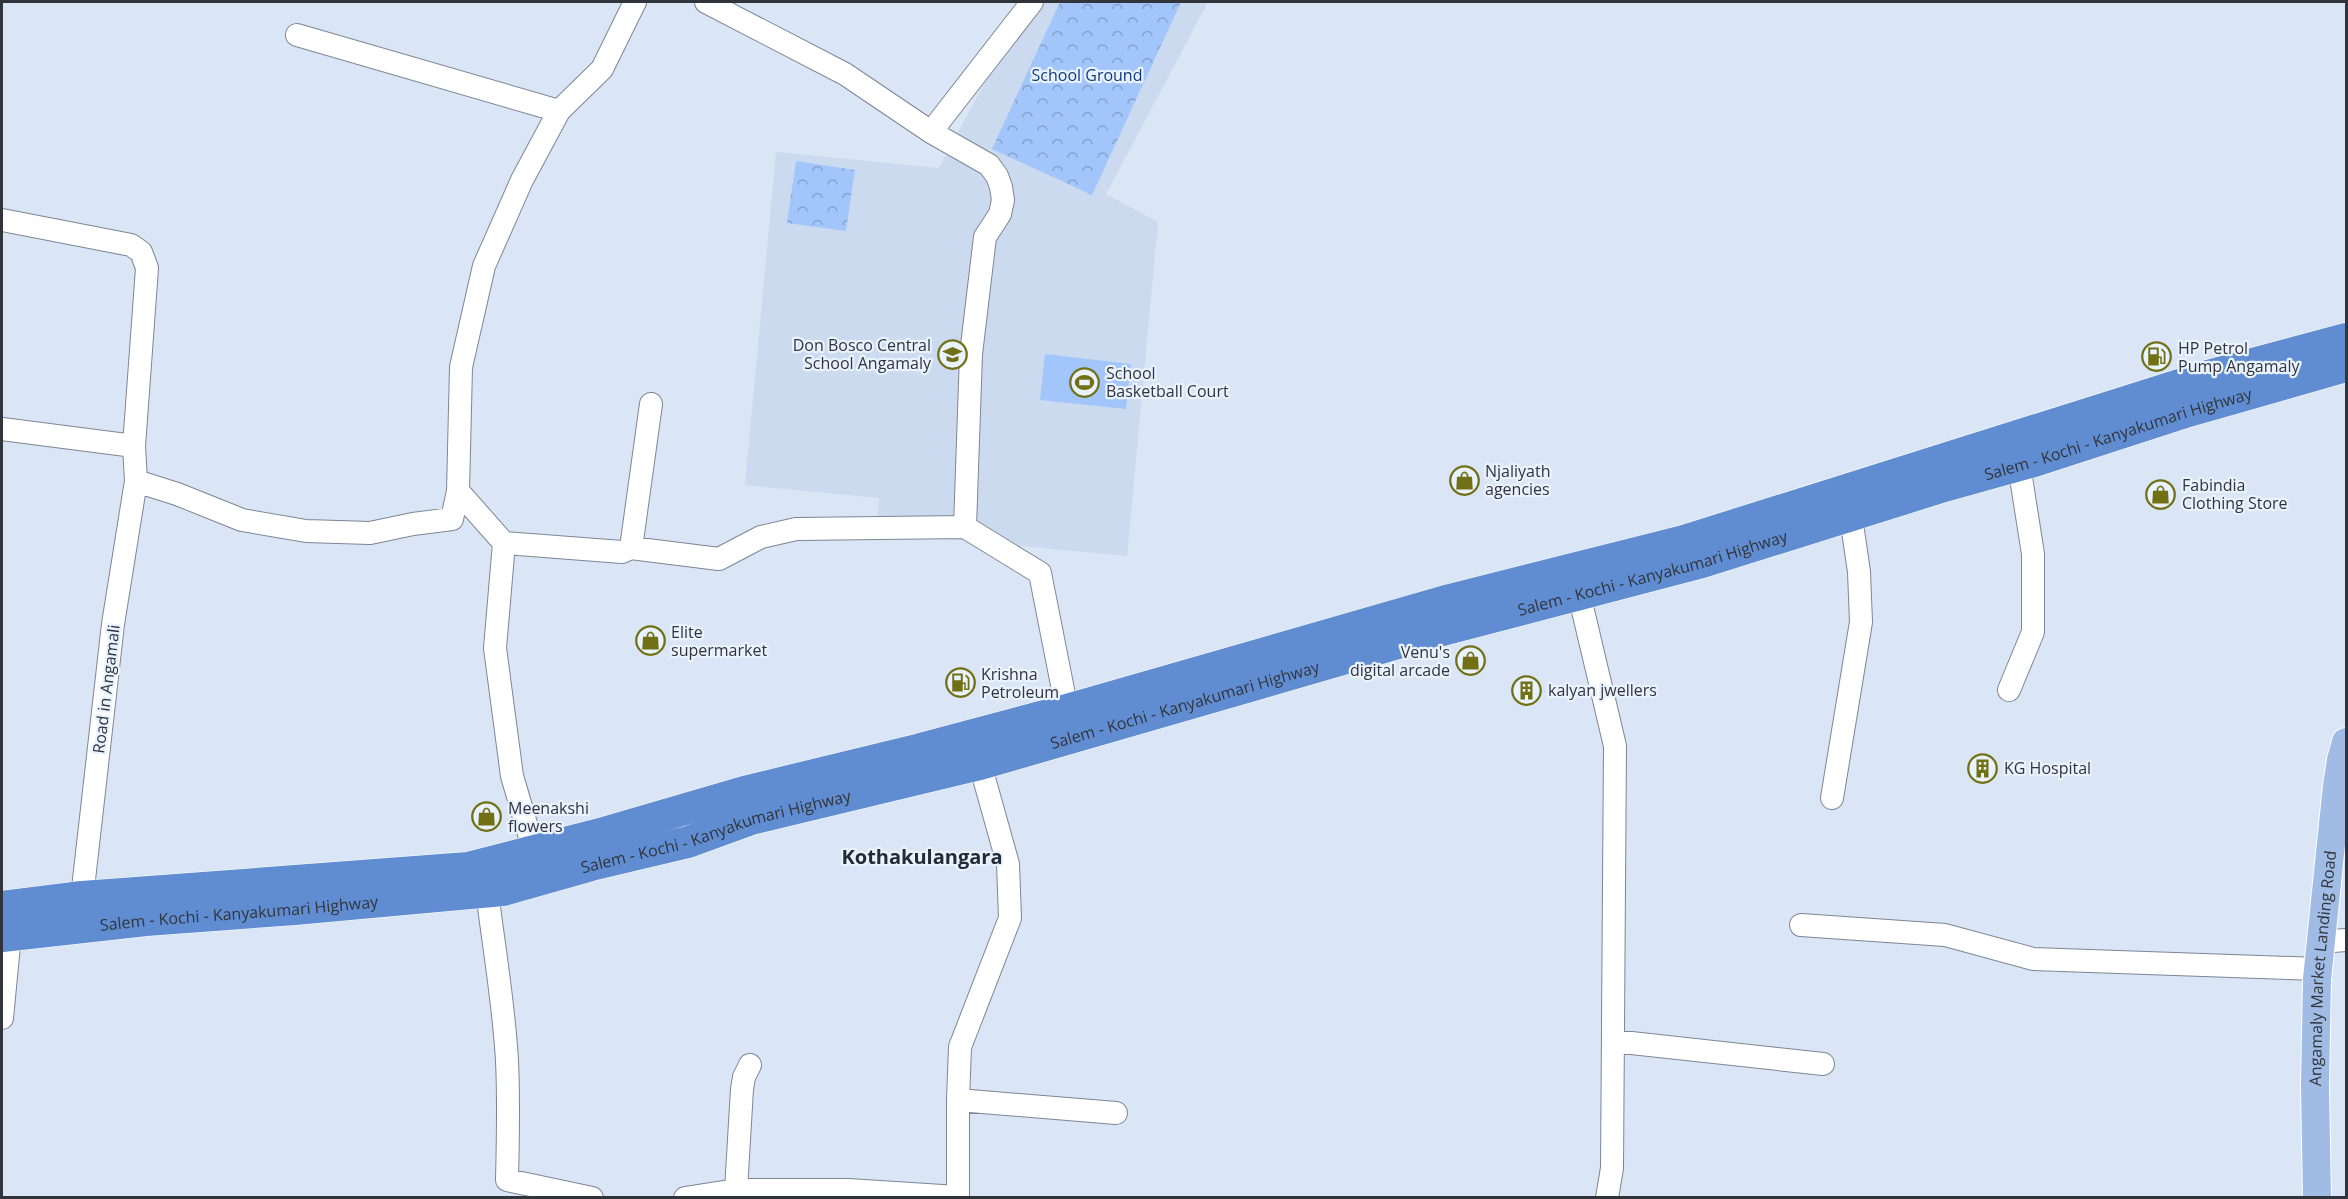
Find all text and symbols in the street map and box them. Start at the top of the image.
park label: School Ground [1032,64,1142,86]
place label: Don Bosco Central School Angamaly [793,334,932,374]
place label: HP Petrol Pump Angamaly [2178,337,2300,377]
school or university icon: Don Bosco Central School Angamaly [936,338,968,370]
fuel station icon: HP Petrol Pump Angamaly [2141,341,2173,373]
place label: School Basketball Court [1106,362,1229,402]
sports icon: School Basketball Court [1069,366,1101,398]
street label: Salem - Kochi - Kanyakumari Highway [1982,382,2255,485]
place label: Njaliyath agencies [1485,460,1550,500]
shop icon: Njaliyath agencies [1448,464,1480,496]
place label: Fabindia Clothing Store [2182,474,2288,514]
shop icon: Fabindia Clothing Store [2145,478,2177,510]
street label: Salem - Kochi - Kanyakumari Highway [1515,525,1791,621]
place label: Elite supermarket [671,621,767,661]
street label: Road in Angamali [87,623,125,755]
shop icon: Elite supermarket [634,625,666,657]
place label: Venu's digital arcade [1350,641,1450,681]
shop icon: Venu's digital arcade [1455,645,1487,677]
street label: Salem - Kochi - Kanyakumari Highway [1048,655,1323,754]
place label: Krishna Petroleum [981,663,1059,703]
fuel station icon: Krishna Petroleum [944,667,976,699]
building icon: kalyan jwellers [1511,674,1543,706]
place label: kalyan jwellers [1548,679,1657,701]
building icon: KG Hospital [1967,752,1999,784]
place label: KG Hospital [2004,757,2091,779]
street label: Salem - Kochi - Kanyakumari Highway [578,784,854,878]
place label: Meenakshi flowers [508,797,589,837]
shop icon: Meenakshi flowers [471,801,503,833]
district label: Kothakulangara [842,843,1003,870]
street label: Angamaly Market Landing Road [2304,849,2341,1086]
street label: Salem - Kochi - Kanyakumari Highway [99,890,380,936]

